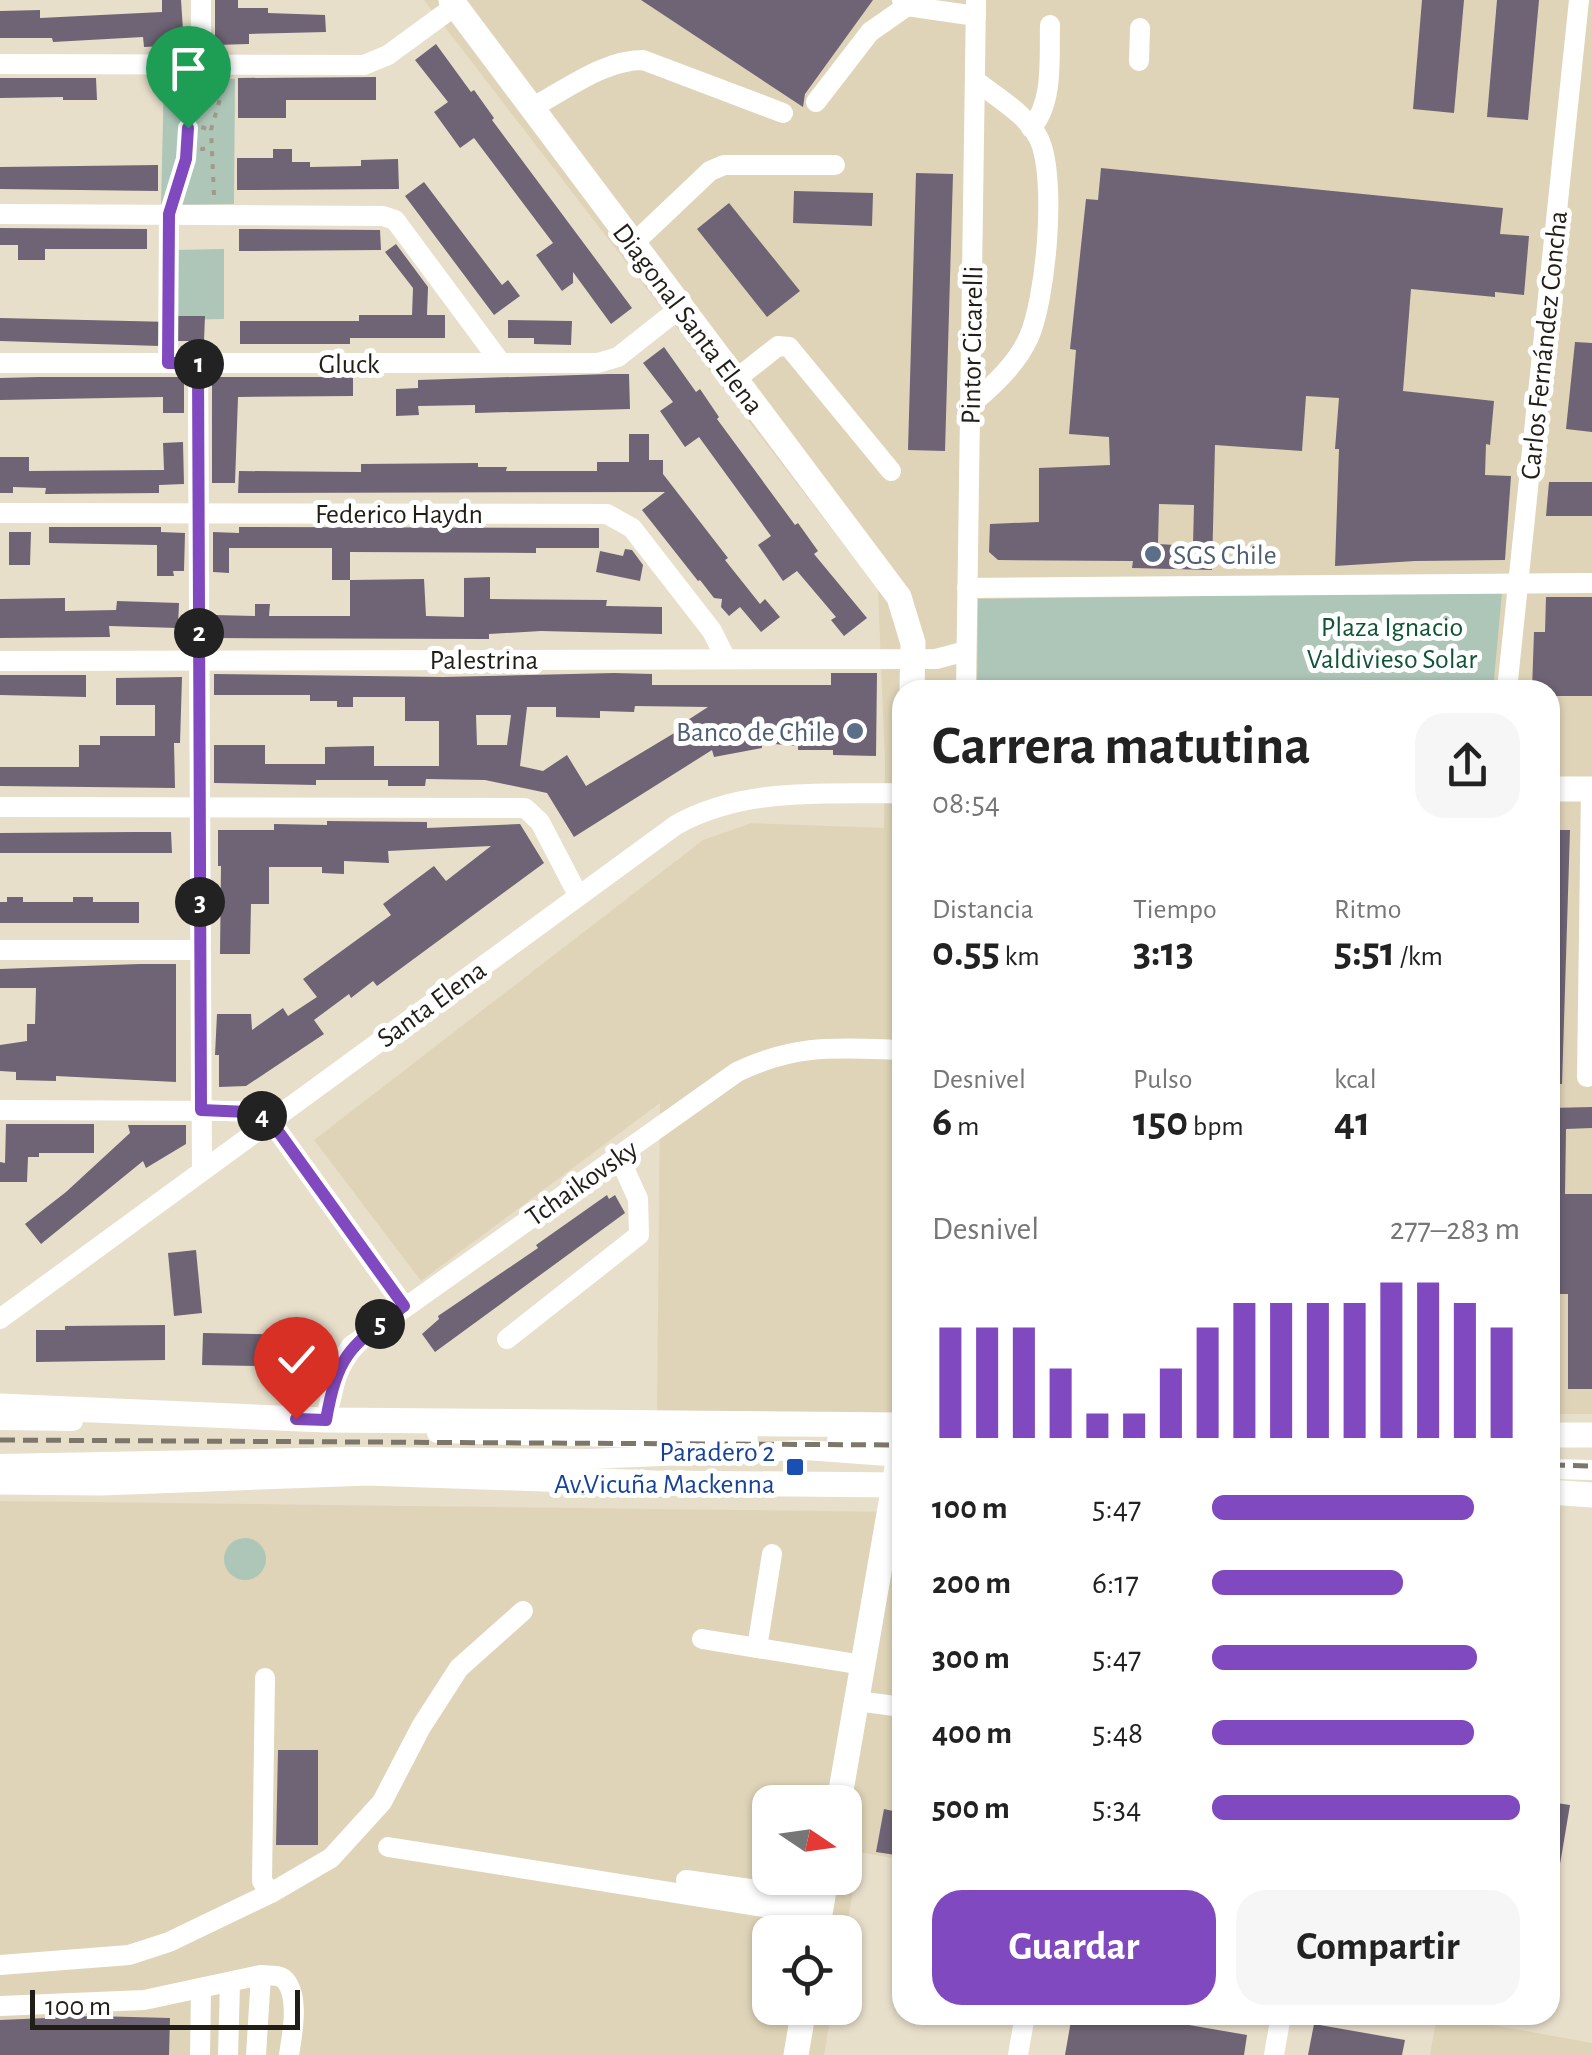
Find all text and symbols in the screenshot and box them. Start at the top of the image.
pin [146,26,231,129]
icon: arrive [161,41,216,96]
street label: Carlos Fernández Concha [1517,209,1573,481]
street label: Diagonal Santa Elena [607,219,768,420]
street label: Pintor Cicarelli [958,266,988,425]
pin: 1 [174,339,224,389]
text: 1 [194,350,204,378]
street label: Gluck [318,351,380,379]
street label: Federico Haydn [315,501,483,529]
place label: SGS Chile [1173,542,1277,570]
marker: SGS Chile [1142,543,1164,565]
pin: 2 [174,608,224,658]
park label: Plaza Ignacio Valdivieso Solar [1307,614,1477,674]
text: 2 [192,619,206,647]
street label: Palestrina [429,647,539,675]
button: share [1415,713,1520,818]
place label: Banco de Chile [676,719,835,747]
text: Carrera matutina [932,719,1311,774]
marker: Banco de Chile [844,720,866,742]
text: 08:54 [932,787,1000,819]
pin: 3 [175,877,225,927]
text: 3 [194,888,206,916]
text: Distancia [932,896,1034,924]
text: Tiempo [1133,896,1217,924]
text: Ritmo [1334,896,1401,924]
text: 0.55 [932,931,1000,973]
text: 3:13 [1133,931,1194,973]
text: 5:51 [1334,931,1395,973]
text: km [1000,943,1040,971]
text: /km [1395,943,1443,971]
street label: Santa Elena [373,956,492,1053]
text: Desnivel [932,1066,1026,1094]
text: Pulso [1133,1066,1192,1094]
text: kcal [1334,1066,1377,1094]
pin: 4 [237,1091,287,1141]
text: 6 [932,1101,952,1143]
text: 150 [1133,1101,1188,1143]
text: 41 [1334,1101,1370,1143]
text: 4 [255,1102,269,1130]
text: m [952,1113,979,1141]
text: bpm [1188,1113,1244,1141]
street label: Tchaikovsky [521,1135,643,1232]
text: Desnivel [932,1213,1039,1245]
text: 277–283 m [1390,1213,1520,1245]
pin: 5 [355,1299,405,1349]
text: 5 [374,1310,386,1338]
pin [254,1317,339,1420]
icon: check [269,1332,324,1387]
place label: Paradero 2 Av.Vicuña Mackenna [554,1439,775,1499]
marker: Paradero 2 Av.Vicuña Mackenna [784,1456,806,1478]
text: 100 m [932,1492,1008,1524]
text: 5:47 [1092,1492,1141,1524]
text: 200 m [932,1567,1011,1599]
text: 6:17 [1092,1567,1139,1599]
text: 300 m [932,1642,1010,1674]
text: 5:47 [1092,1642,1141,1674]
text: 400 m [932,1717,1012,1749]
text: 5:48 [1092,1717,1143,1749]
north arrow [752,1785,862,1895]
map controls [752,1785,862,2025]
text: 500 m [932,1792,1010,1824]
text: 5:34 [1092,1792,1141,1824]
button: Guardar [932,1890,1216,2005]
button: Compartir [1236,1890,1520,2005]
button: locate [752,1915,862,2025]
scale bar [30,1985,300,2030]
text: 100 m [45,1993,111,2021]

